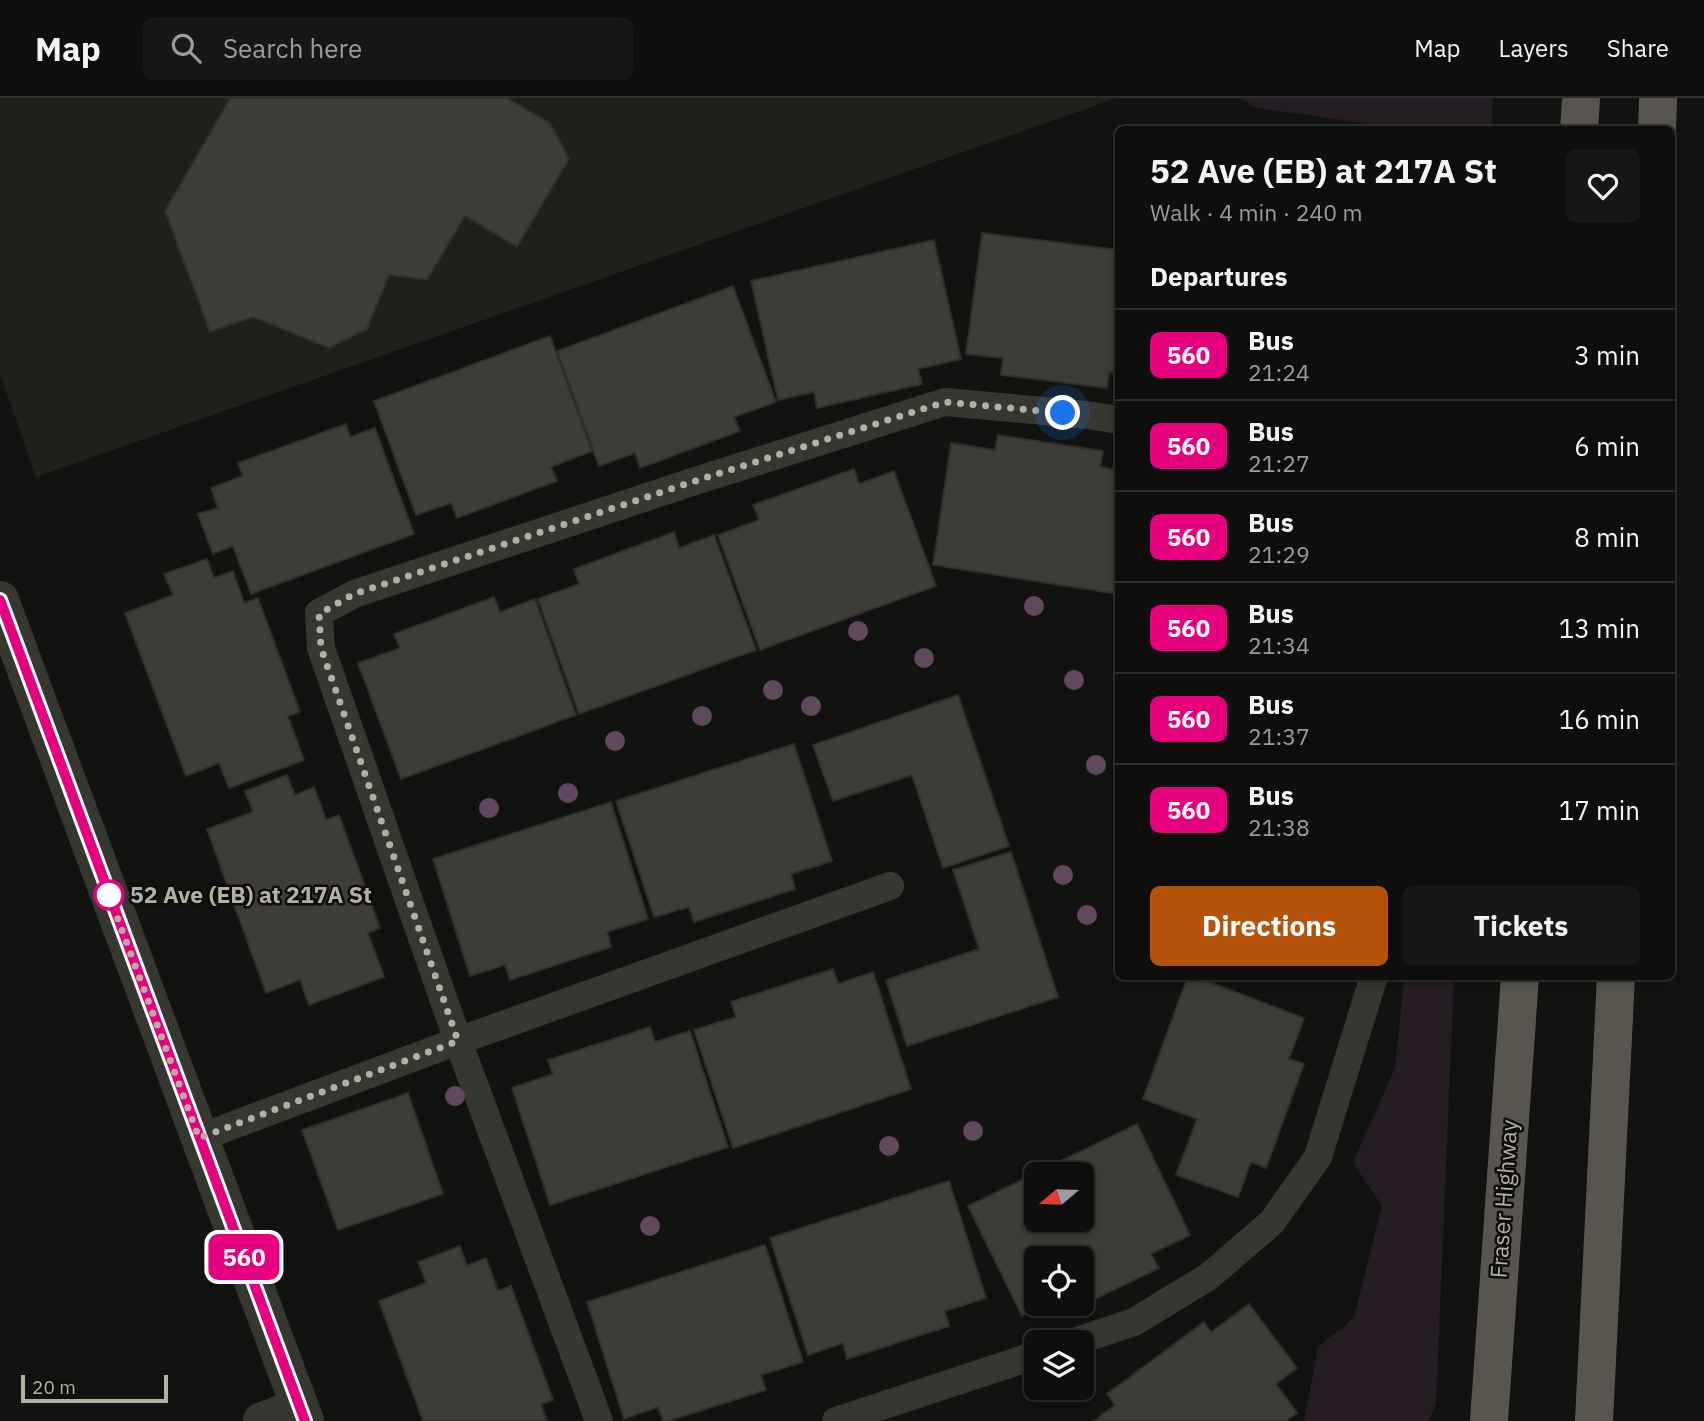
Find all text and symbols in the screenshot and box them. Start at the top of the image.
search box [143,17,633,80]
text: Map [35,27,101,70]
icon: search [167,29,205,67]
text: Search here [223,31,362,65]
text: Map [1414,32,1461,64]
text: Layers [1499,32,1569,64]
text: Share [1607,32,1669,64]
text: 52 Ave (EB) at 217A St [1150,149,1497,192]
button: heart [1566,149,1640,223]
text: Walk · 4 min · 240 m [1150,197,1363,227]
text: Departures [1150,259,1288,293]
text: Bus [1248,323,1294,357]
text: 3 min [1574,338,1640,372]
text: 560 [1167,339,1210,371]
text: 21:24 [1248,357,1310,387]
your location [1045,395,1080,430]
text: Bus [1248,414,1294,448]
text: 6 min [1574,429,1640,463]
text: 560 [1167,430,1210,462]
text: 21:27 [1248,448,1310,478]
text: Bus [1248,505,1294,539]
text: 8 min [1574,520,1640,554]
text: 560 [1167,521,1210,553]
text: 21:29 [1248,539,1310,569]
text: Bus [1248,596,1294,630]
text: 13 min [1559,611,1640,645]
text: 560 [1167,612,1210,644]
text: 21:34 [1248,630,1310,660]
text: Bus [1248,687,1294,721]
text: 16 min [1559,702,1640,736]
text: 560 [1167,703,1210,735]
text: 21:37 [1248,721,1310,751]
text: Bus [1248,778,1294,812]
text: 17 min [1559,793,1640,827]
text: 560 [1167,794,1210,826]
text: 21:38 [1248,812,1310,842]
place label: 52 Ave (EB) at 217A St [130,879,372,909]
marker: 52 Ave (EB) at 217A St [94,880,124,910]
button: Directions [1150,886,1388,966]
button: Tickets [1402,886,1640,966]
street label: Fraser Highway [1482,1118,1524,1279]
north arrow [1024,1162,1094,1232]
map controls [1024,1162,1094,1400]
line badge: 560 [204,1234,284,1280]
text: 560 [222,1241,266,1273]
button: locate [1024,1246,1094,1316]
button: layers [1024,1330,1094,1400]
scale bar [21,1372,168,1404]
text: 20 m [32,1375,76,1399]

